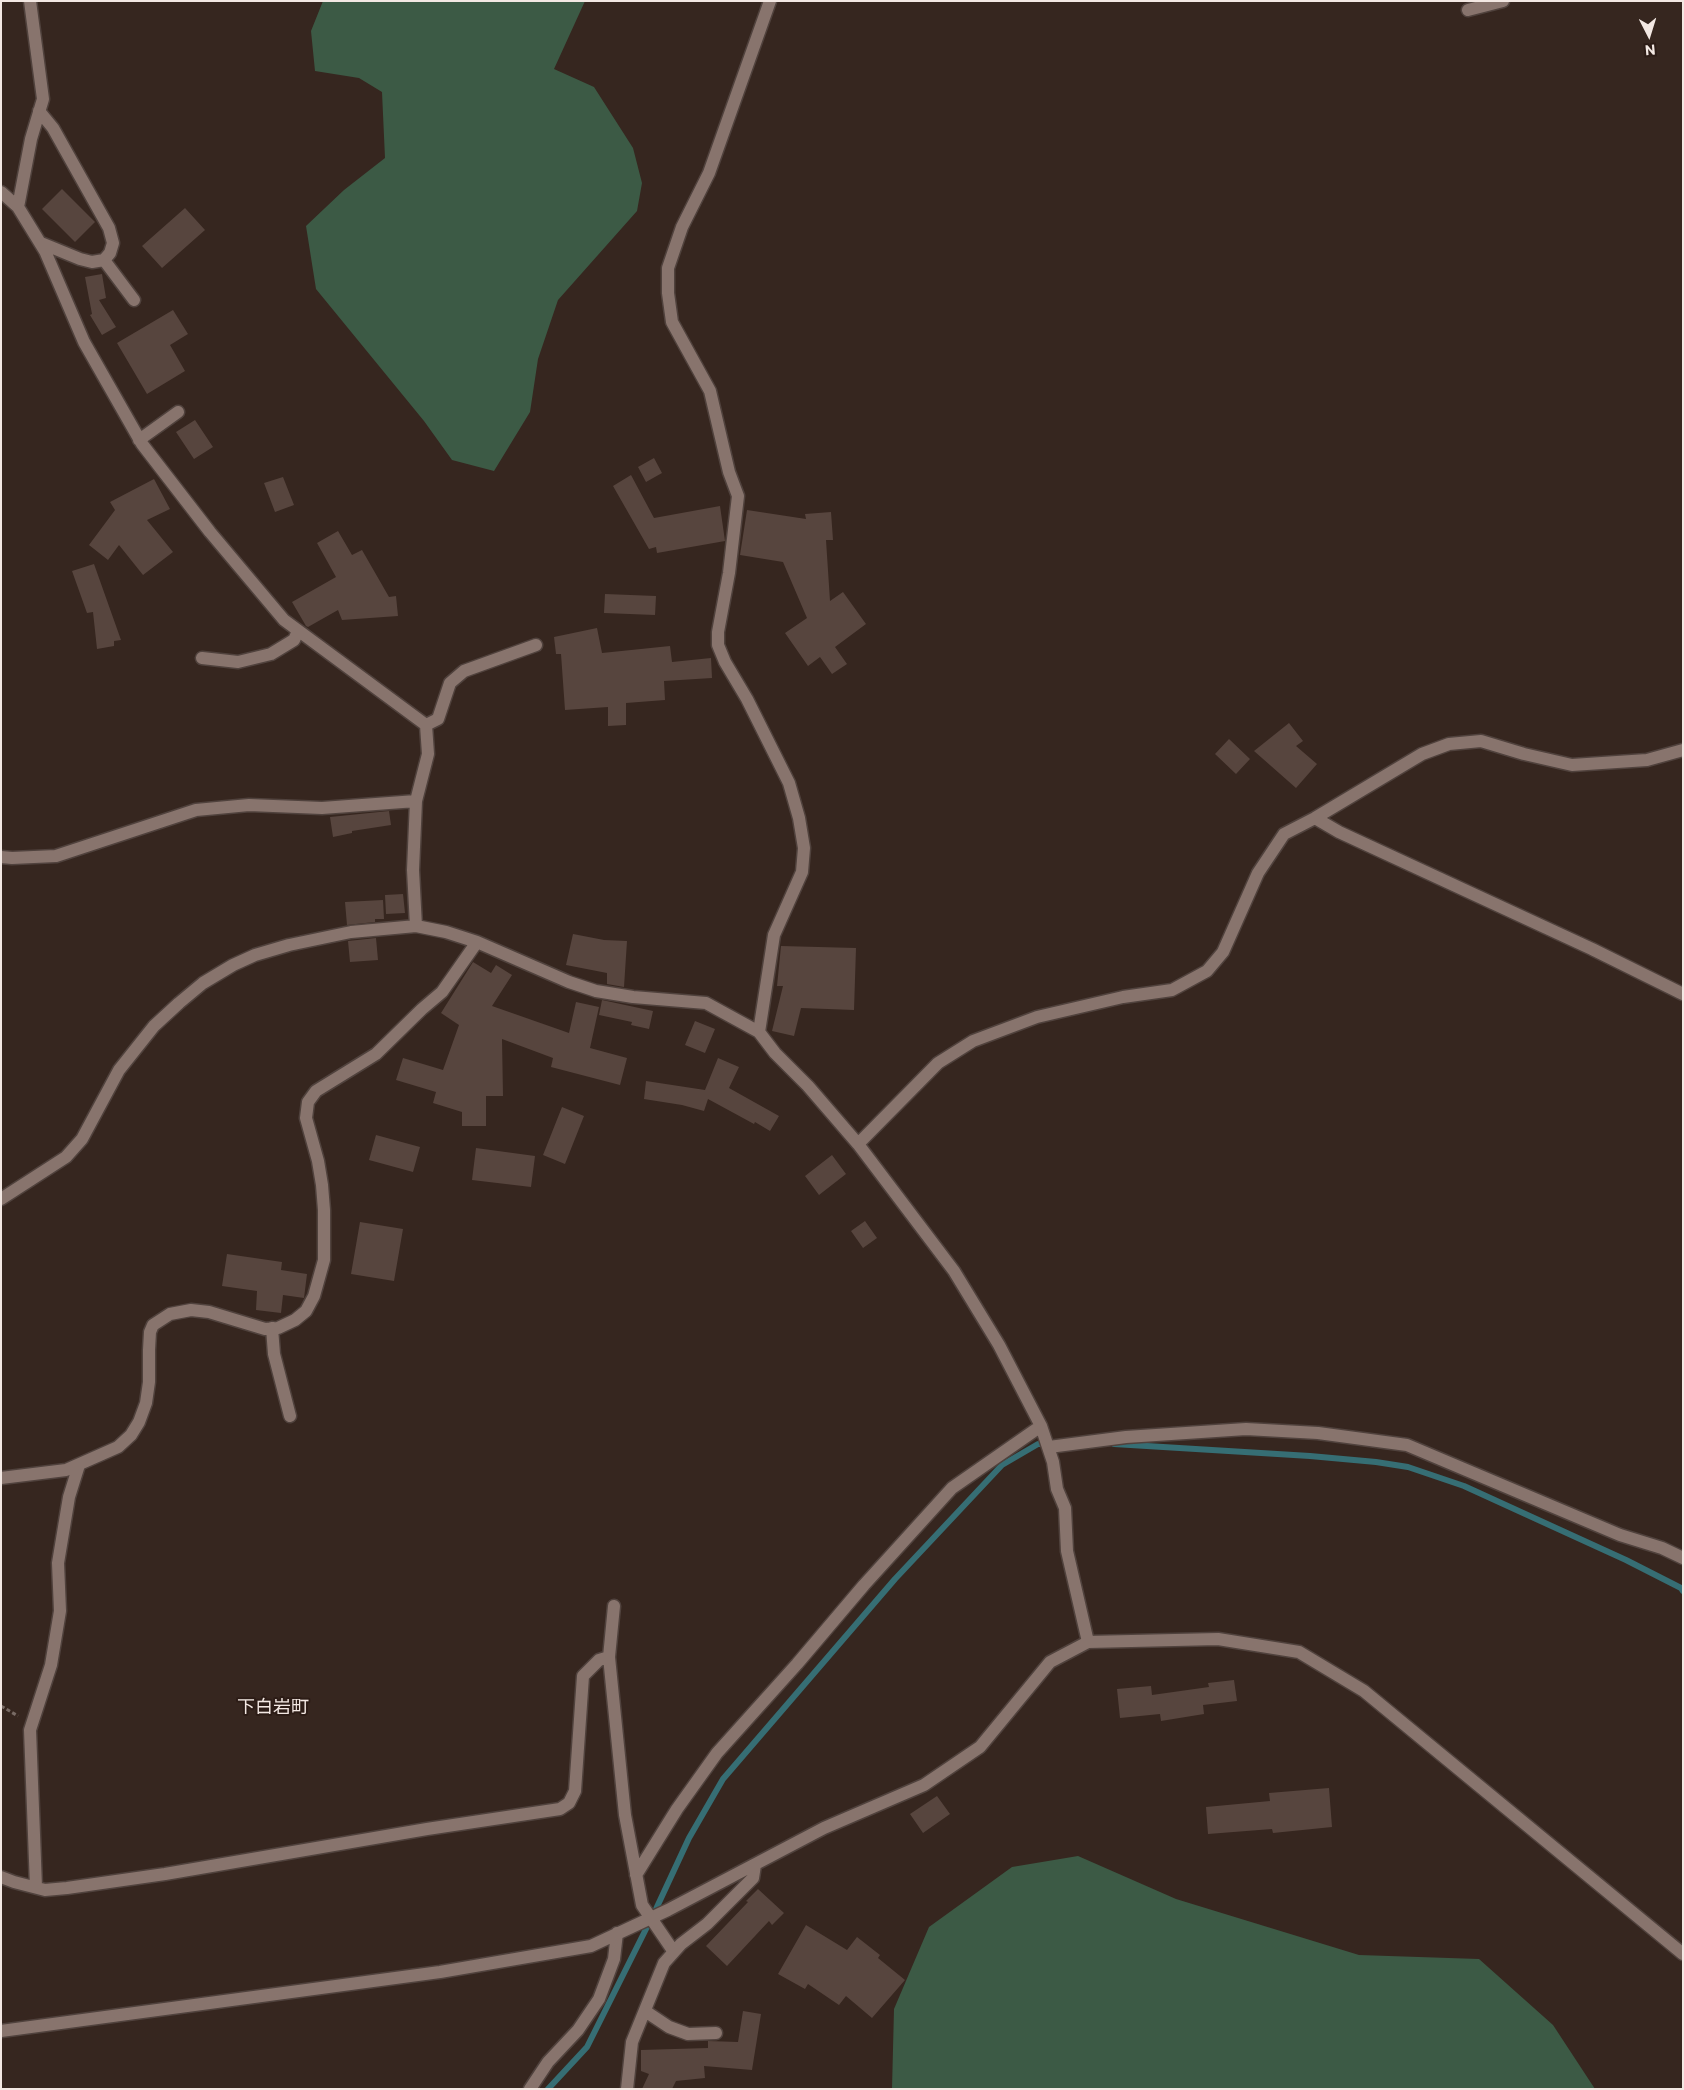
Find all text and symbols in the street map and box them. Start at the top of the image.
north arrow [1624,10,1674,60]
text: N [1644,42,1656,59]
district label: 下白岩町 [237,1696,309,1718]

